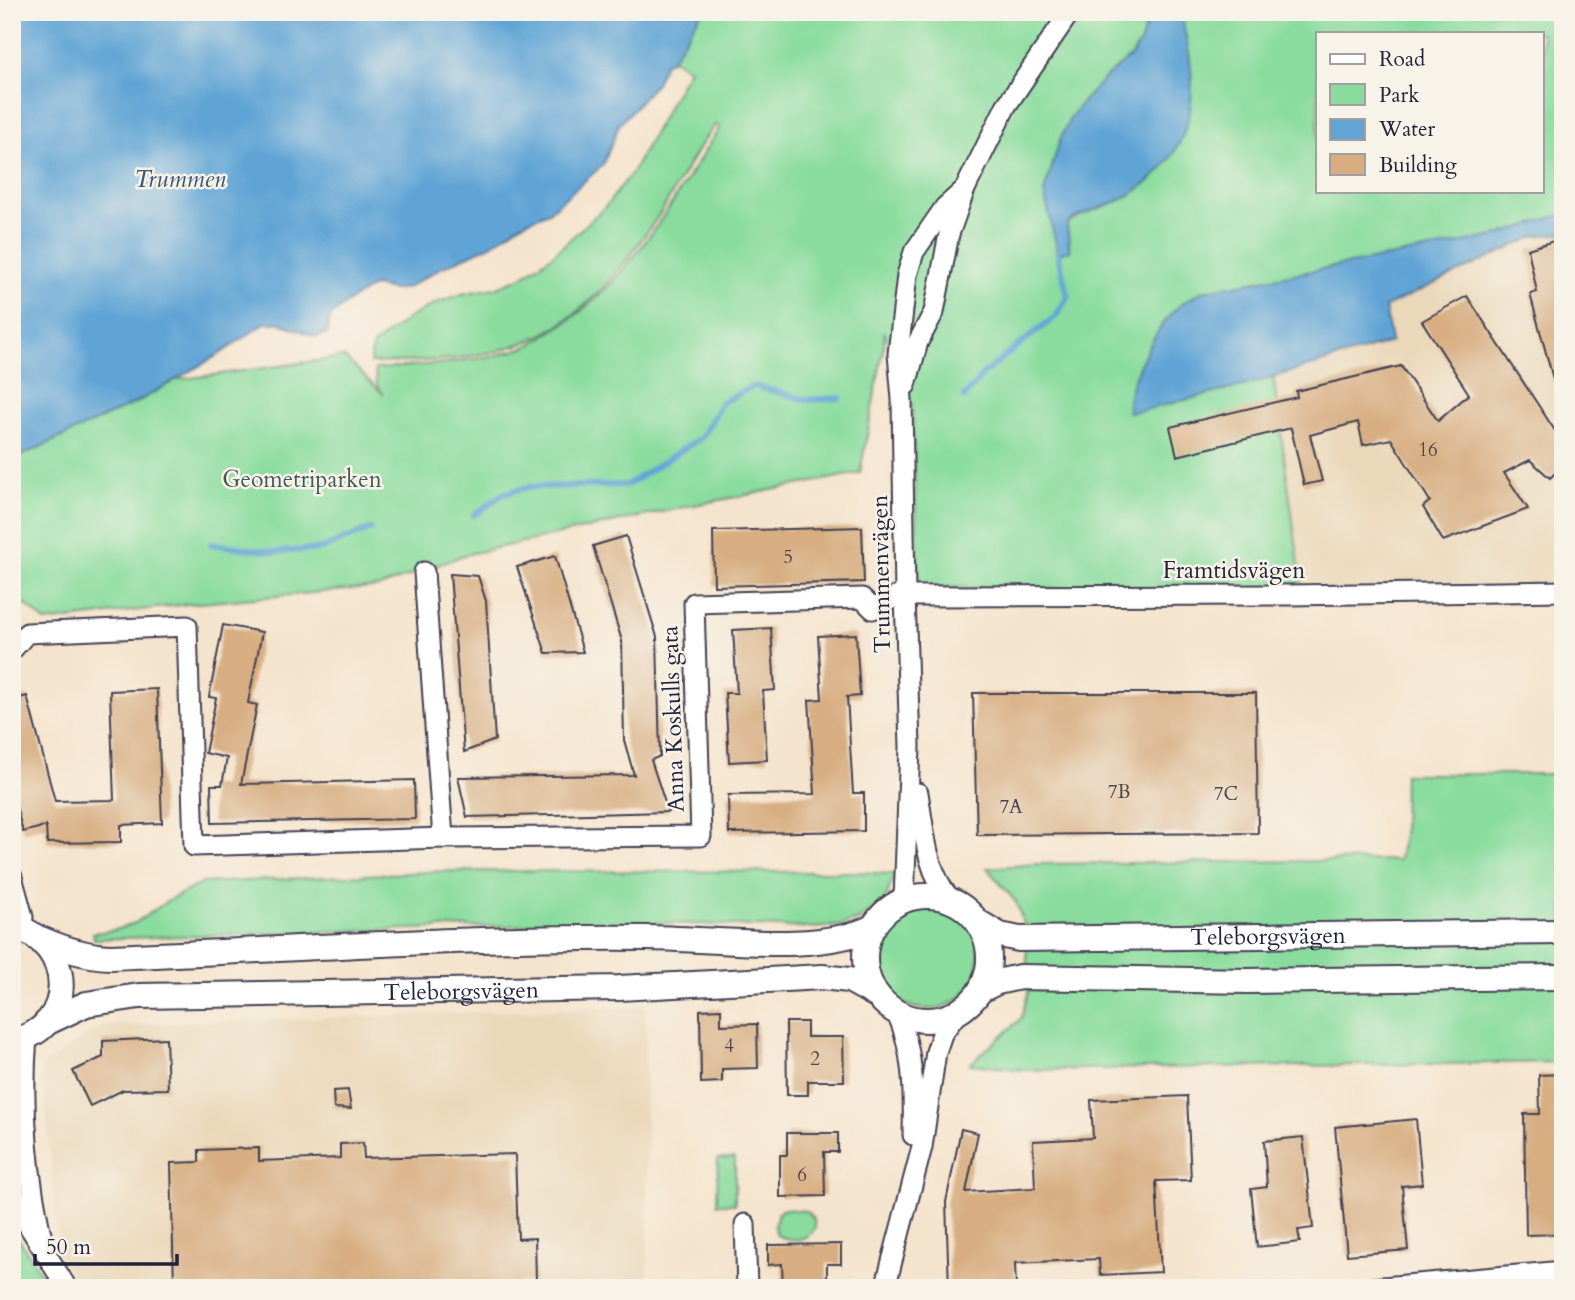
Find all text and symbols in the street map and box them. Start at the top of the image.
legend [1316,32,1544,192]
text: Road [1379,45,1425,74]
text: Park [1379,81,1420,110]
text: Water [1378,115,1435,144]
text: Building [1379,151,1457,180]
water label: Trummen [134,163,226,196]
house number: 16 [1418,437,1438,463]
park label: Geometriparken [222,464,382,495]
street label: Trummenvägen [864,494,898,654]
house number: 5 [783,544,793,570]
street label: Framtidsvägen [1163,555,1305,586]
street label: Anna Koskulls gata [654,625,692,813]
house number: 7B [1108,779,1130,805]
house number: 7C [1214,781,1238,807]
house number: 7A [999,794,1023,820]
street label: Teleborgsvägen [1190,919,1346,952]
street label: Teleborgsvägen [383,974,539,1007]
house number: 4 [724,1033,734,1059]
house number: 2 [810,1046,820,1072]
house number: 6 [797,1162,807,1188]
scale bar [35,1223,177,1267]
text: 50 m [46,1233,91,1262]

